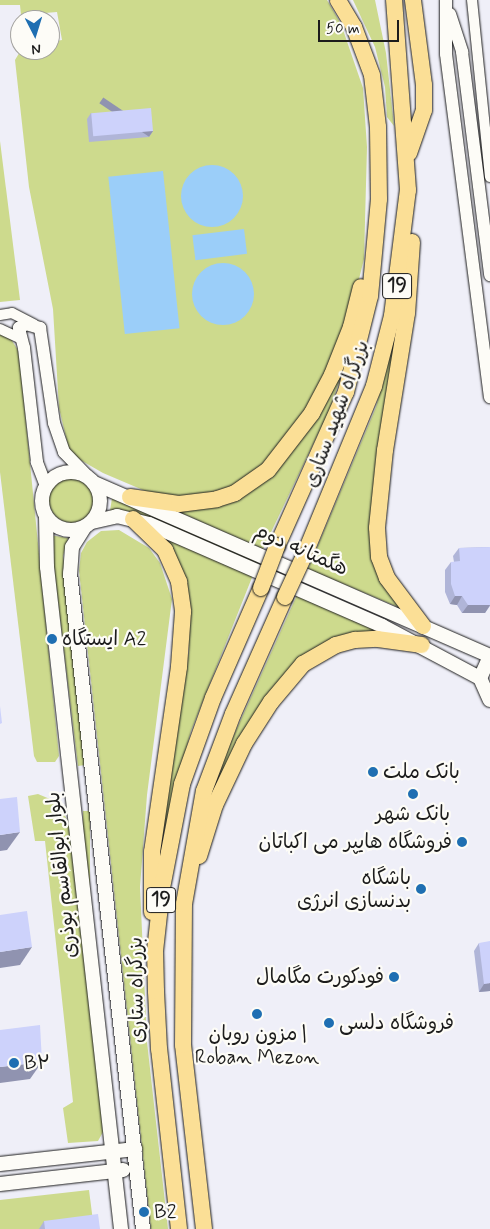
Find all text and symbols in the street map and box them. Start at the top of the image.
north arrow [10,10,60,60]
scale bar [320,10,401,42]
text: 50 m [326,19,360,39]
text: N [31,40,42,58]
road number: 19 [382,270,412,302]
street label: بزرگراه شهید ستاری [299,337,375,491]
street label: هگمتانه دوم [250,519,352,581]
place label: ایستگاه A2 [62,627,146,651]
marker: ایستگاه A2 [46,633,58,645]
place label: بانک ملت [383,760,460,784]
marker: بانک ملت [367,766,379,778]
marker: بانک شهر [407,788,419,800]
street label: بلوار ابوالقاسم بوذری [41,791,83,959]
place label: بانک شهر [376,802,450,826]
place label: فروشگاه هایپر می اکباتان [259,830,452,854]
marker: فروشگاه هایپر می اکباتان [456,836,468,848]
place label: باشگاه بدنسازی انرژی [297,866,411,913]
marker: باشگاه بدنسازی انرژی [415,883,427,895]
road number: 19 [146,884,176,916]
street label: بزرگراه ستاری [124,937,150,1043]
place label: فودکورت مگامال [256,965,384,989]
marker: فودکورت مگامال [388,971,400,983]
marker: مزون روبان | Roban Mezon [251,1008,263,1020]
place label: فروشگاه دلسی [339,1011,454,1035]
marker: فروشگاه دلسی [323,1017,335,1029]
place label: مزون روبان | Roban Mezon [195,1022,319,1069]
place label: B۲ [24,1051,50,1075]
marker: B۲ [8,1057,20,1069]
place label: B2 [154,1200,176,1224]
marker: B2 [138,1206,150,1218]

